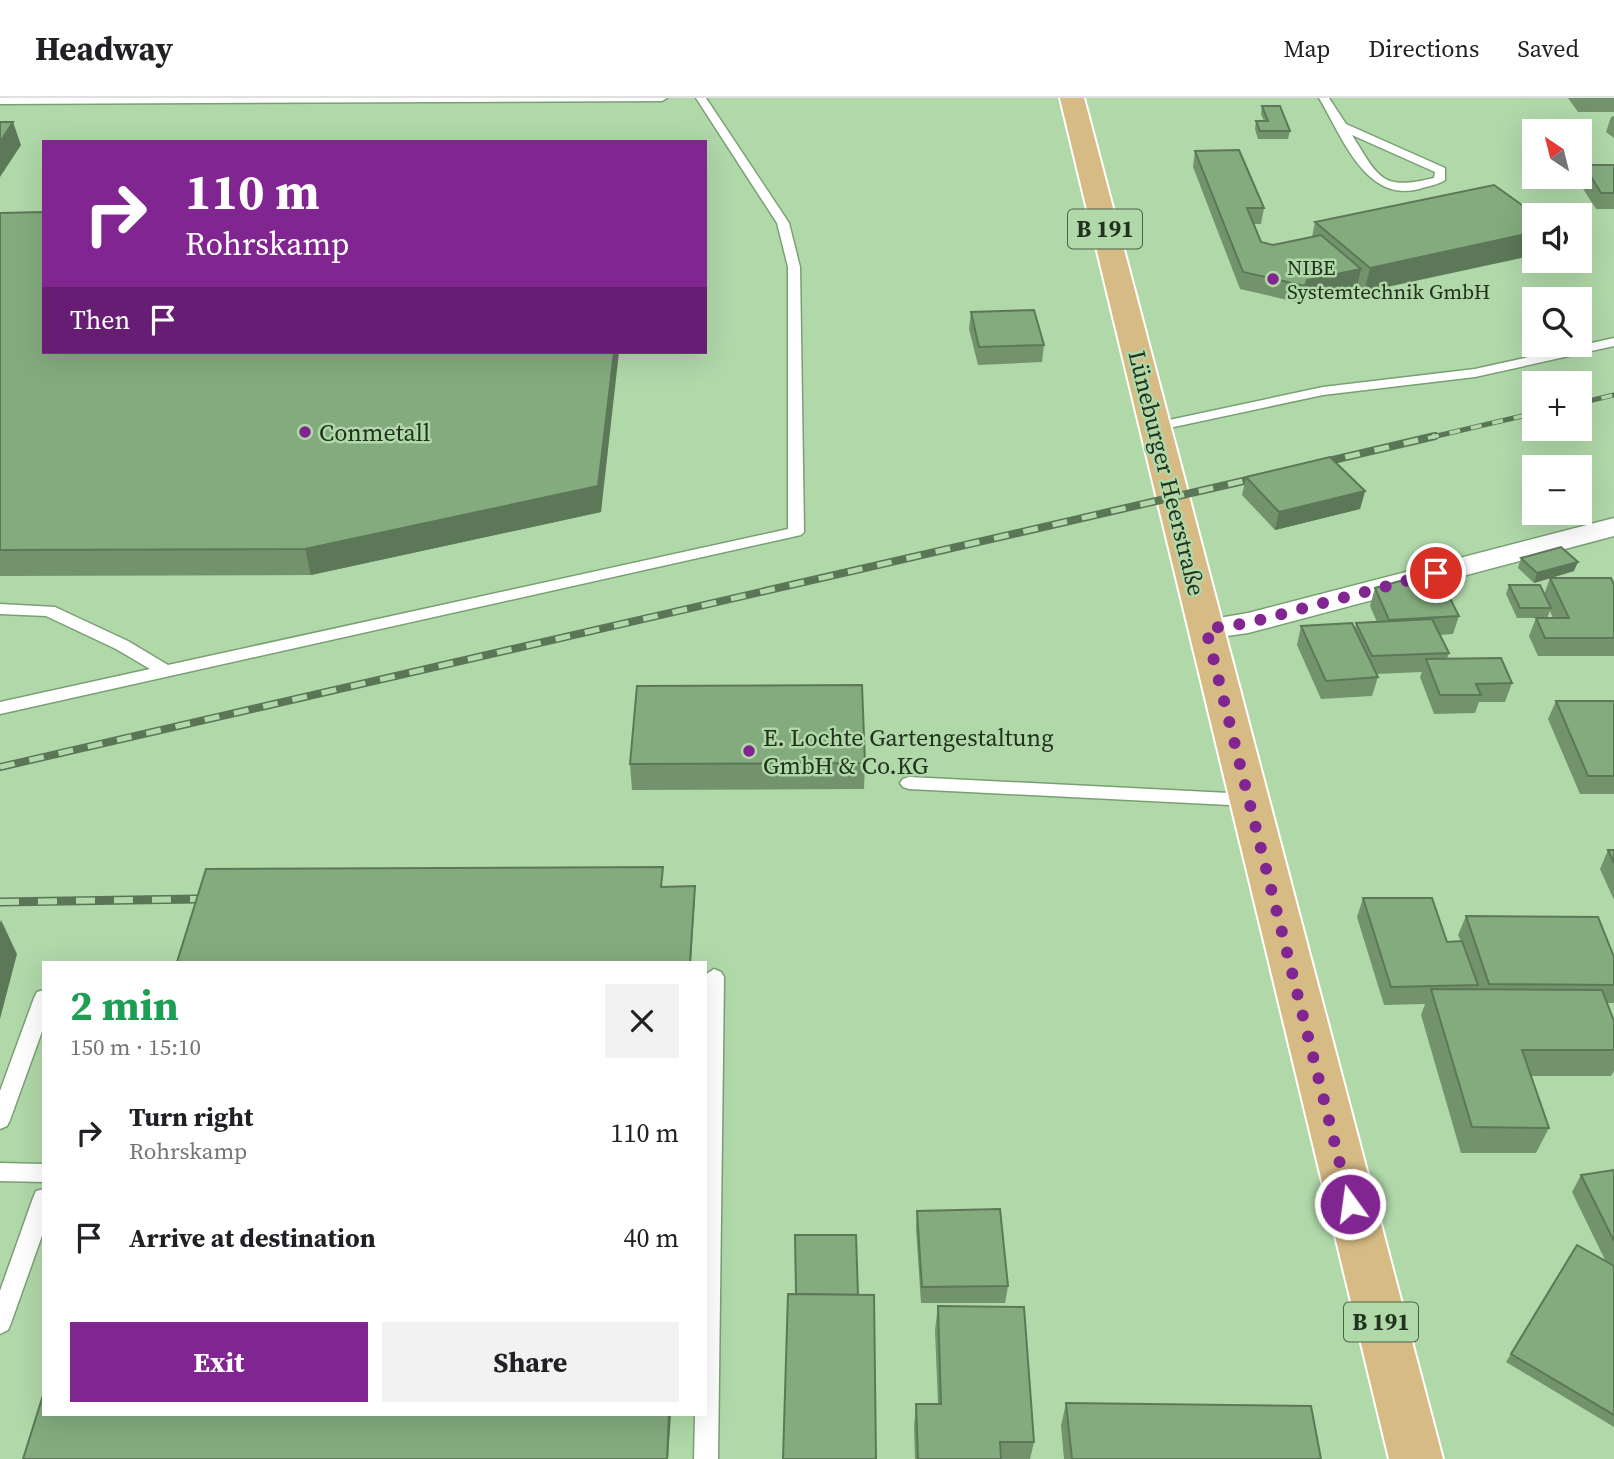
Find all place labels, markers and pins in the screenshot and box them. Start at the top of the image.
place label: NIBE Systemtechnik GmbH [1287,253,1490,306]
marker: NIBE Systemtechnik GmbH [1265,271,1281,287]
place label: Conmetall [319,416,430,449]
marker: Conmetall [297,424,313,440]
pin [1406,543,1466,603]
place label: E. Lochte Gartengestaltung GmbH & Co.KG [763,721,1054,782]
marker: E. Lochte Gartengestaltung GmbH & Co.KG [741,743,757,759]

